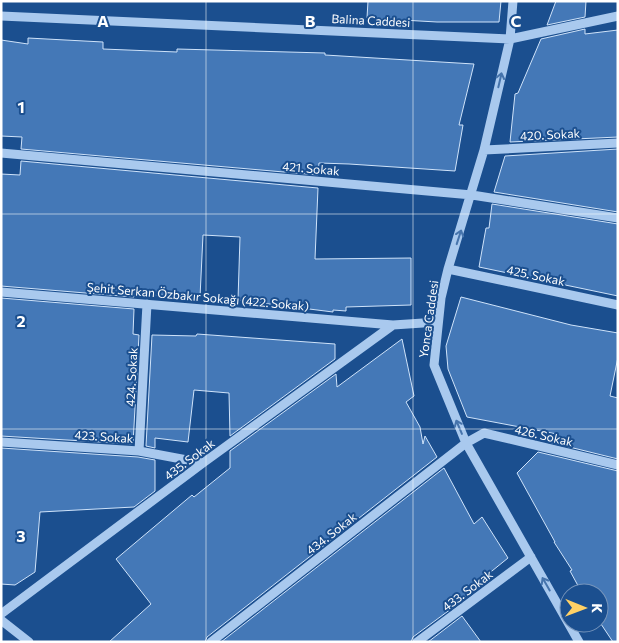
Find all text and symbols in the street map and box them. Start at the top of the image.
text: A [97,11,109,30]
text: B [305,11,316,30]
street label: Balina Caddesi [331,11,411,29]
text: C [511,11,522,30]
one-way arrow [496,73,505,89]
text: 1 [17,97,25,116]
street label: 420. Sokak [520,125,581,143]
street label: 421. Sokak [282,159,341,178]
one-way arrow [454,230,464,246]
street label: 425. Sokak [506,262,567,288]
street label: Şehit Serkan Özbakır Sokağı (422. Sokak) [86,279,310,313]
street label: Yonca Caddesi [416,279,440,359]
text: 2 [16,311,26,330]
street label: 424. Sokak [122,347,140,407]
one-way arrow [454,420,464,435]
street label: 426. Sokak [514,422,575,449]
street label: 423. Sokak [74,427,134,445]
street label: 435. Sokak [161,435,217,482]
street label: 434. Sokak [303,509,359,557]
text: 3 [16,526,26,545]
street label: 433. Sokak [439,566,495,613]
one-way arrow [541,577,551,592]
north arrow [559,583,609,633]
text: K [589,603,606,613]

